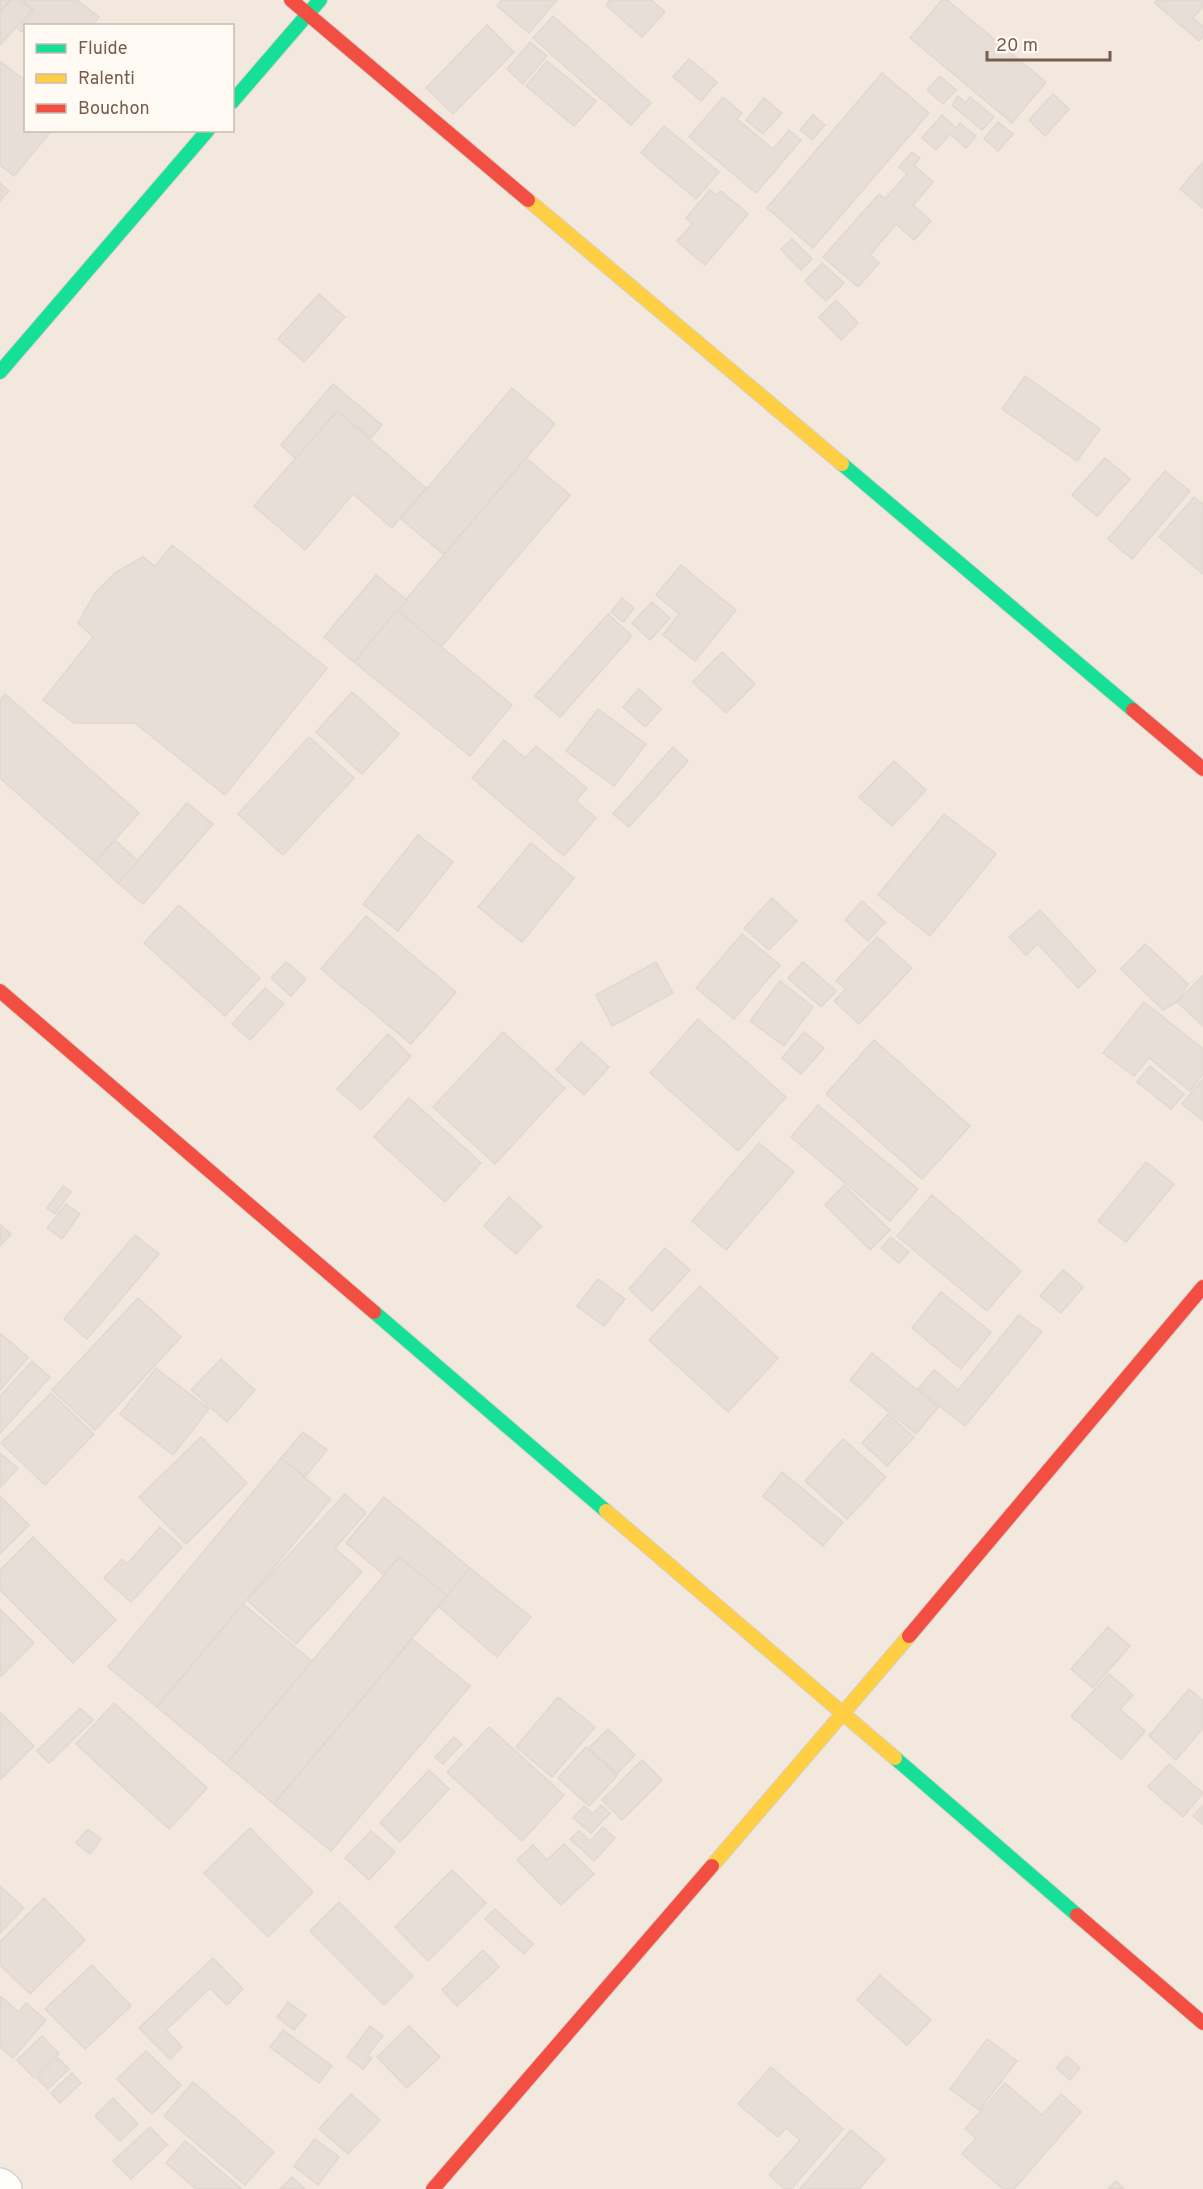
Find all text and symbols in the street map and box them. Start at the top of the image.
legend [24,24,234,132]
scale bar [987,24,1110,62]
text: 20 m [996,35,1038,58]
text: Fluide [78,38,127,61]
text: Ralenti [78,68,135,91]
text: Bouchon [78,98,150,121]

